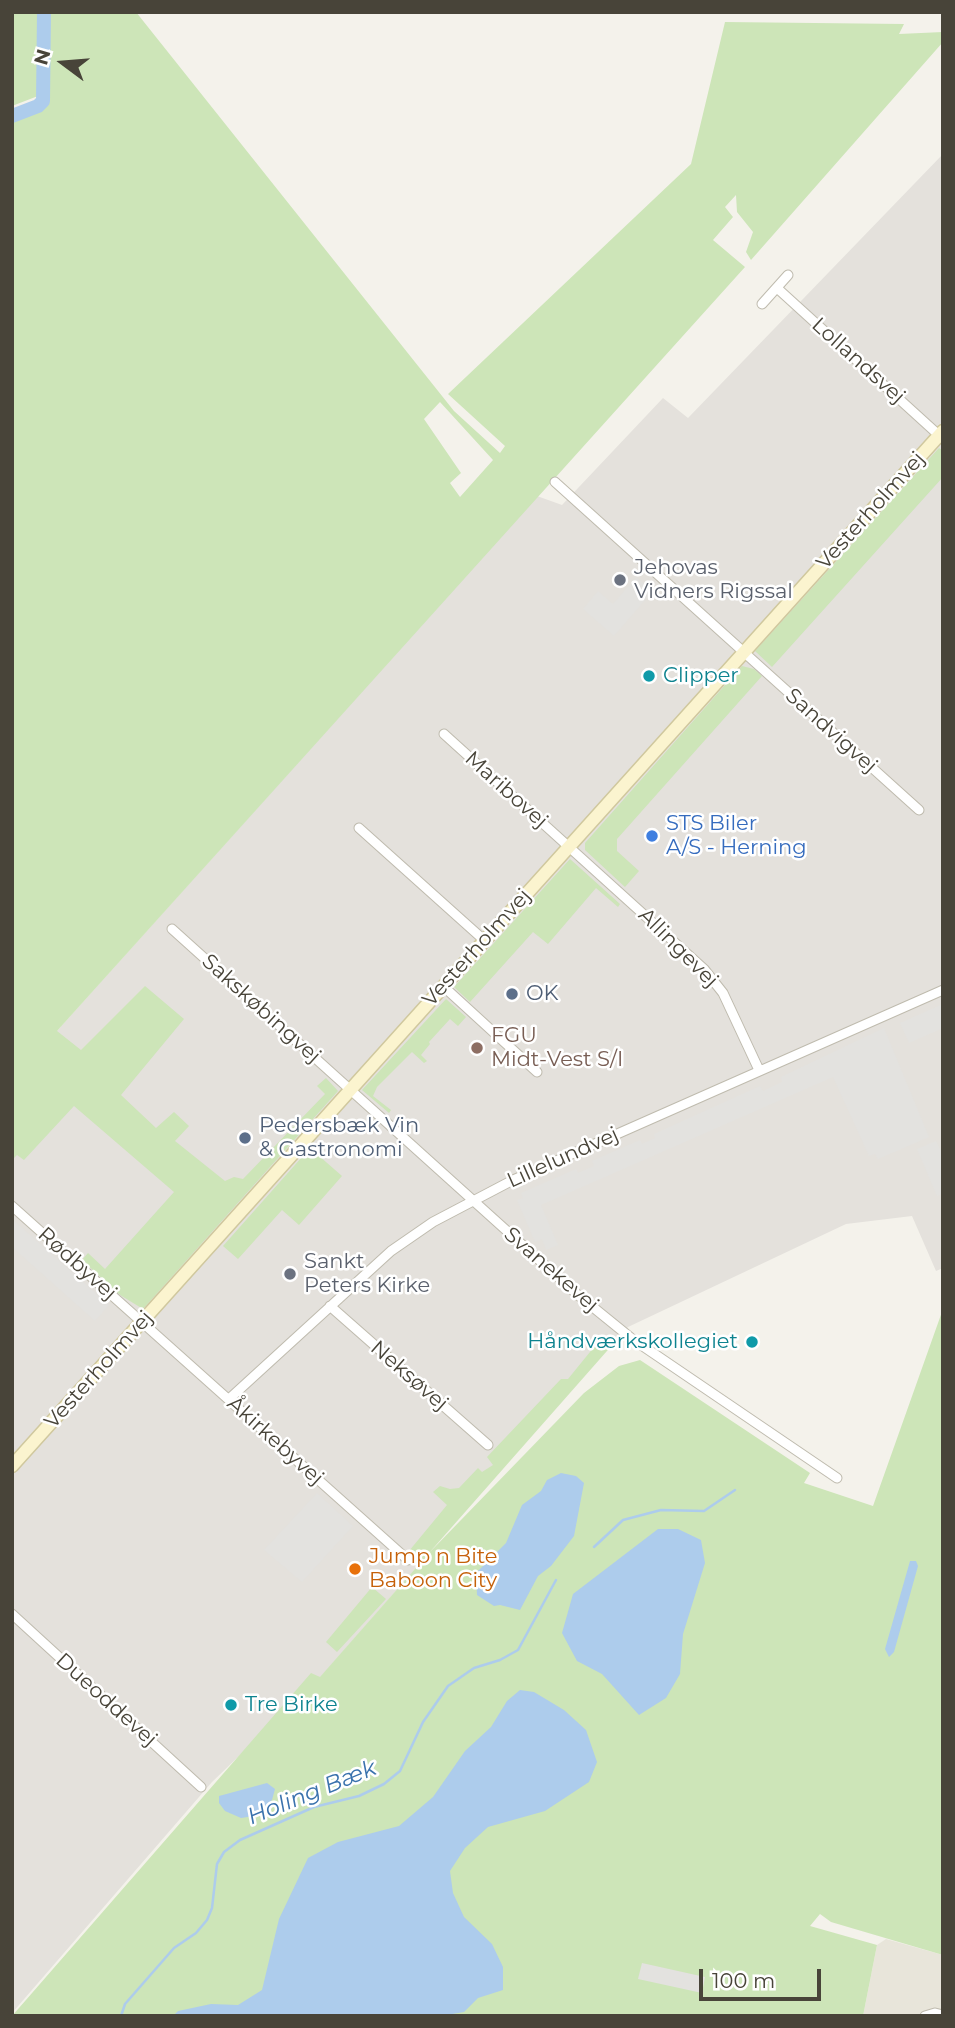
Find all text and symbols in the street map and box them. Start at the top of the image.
north arrow [28,28,98,98]
text: N [29,47,56,68]
street label: Lollandsvej [806,313,910,409]
street label: Vesterholmvej [811,447,931,575]
place label: Jehovas Vidners Rigssal [634,555,793,605]
marker: Jehovas Vidners Rigssal [612,572,628,588]
place label: Clipper [663,663,739,689]
marker: Clipper [641,668,657,684]
street label: Sandvigvej [780,683,882,779]
street label: Maribovej [459,746,553,834]
place label: STS Biler A/S - Herning [666,811,807,861]
marker: STS Biler A/S - Herning [644,828,660,844]
street label: Vesterholmvej [417,884,537,1012]
street label: Allingevej [633,903,723,993]
street label: Sakskøbingvej [197,949,325,1069]
place label: OK [526,981,559,1007]
marker: OK [504,986,520,1002]
place label: FGU Midt-Vest S/I [491,1023,623,1073]
marker: FGU Midt-Vest S/I [469,1040,485,1056]
place label: Pedersbæk Vin & Gastronomi [259,1113,419,1163]
street label: Lillelundvej [503,1122,623,1194]
marker: Pedersbæk Vin & Gastronomi [237,1130,253,1146]
street label: Rødbyvej [32,1222,122,1306]
street label: Svanekevej [499,1222,603,1318]
place label: Sankt Peters Kirke [304,1249,430,1299]
marker: Sankt Peters Kirke [282,1266,298,1282]
street label: Vesterholmvej [39,1306,159,1434]
place label: Håndværkskollegiet [527,1329,738,1355]
marker: Håndværkskollegiet [744,1334,760,1350]
street label: Neksøvej [365,1336,453,1416]
street label: Åkirkebyvej [222,1391,328,1491]
place label: Jump n Bite Baboon City [369,1544,497,1594]
marker: Jump n Bite Baboon City [347,1561,363,1577]
street label: Dueoddevej [50,1648,162,1752]
place label: Tre Birke [245,1692,338,1718]
marker: Tre Birke [223,1697,239,1713]
water label: Holing Bæk [244,1755,380,1831]
scale bar [703,1954,825,1998]
text: 100 m [712,1968,775,1993]

